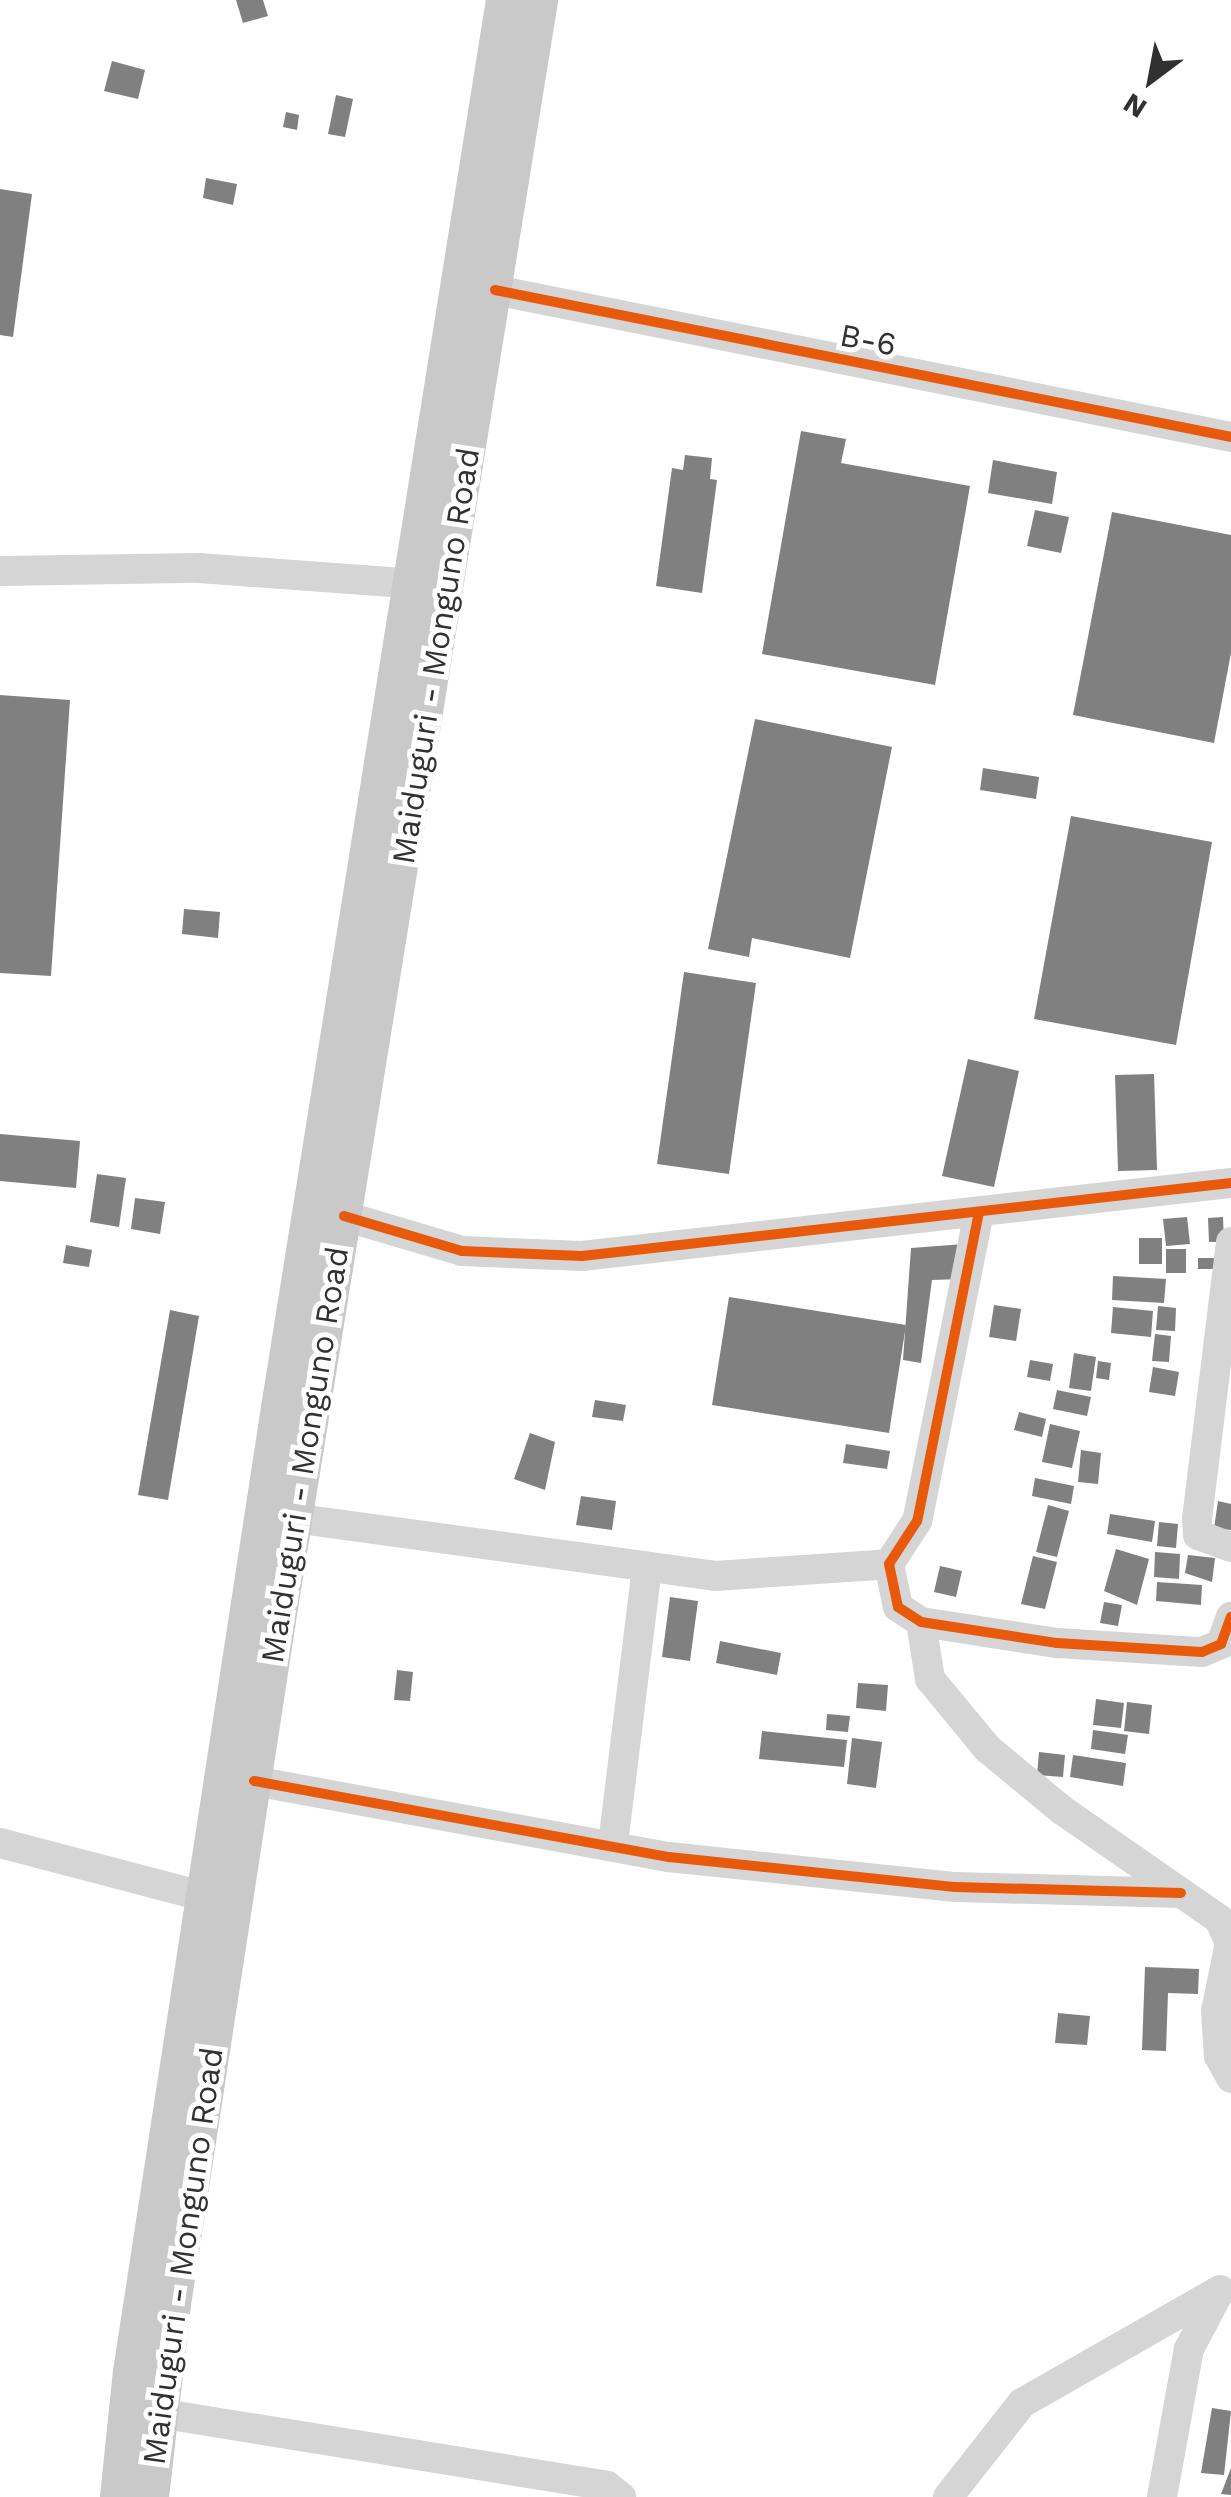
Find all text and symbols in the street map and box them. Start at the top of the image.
north arrow [1101,30,1201,130]
text: N [1117,86,1152,125]
street label: B-6 [837,316,899,364]
street label: Maiduguri - Monguno Road [384,445,488,867]
street label: Maiduguri - Monguno Road [253,1244,357,1666]
street label: Maiduguri - Monguno Road [135,2045,231,2467]

